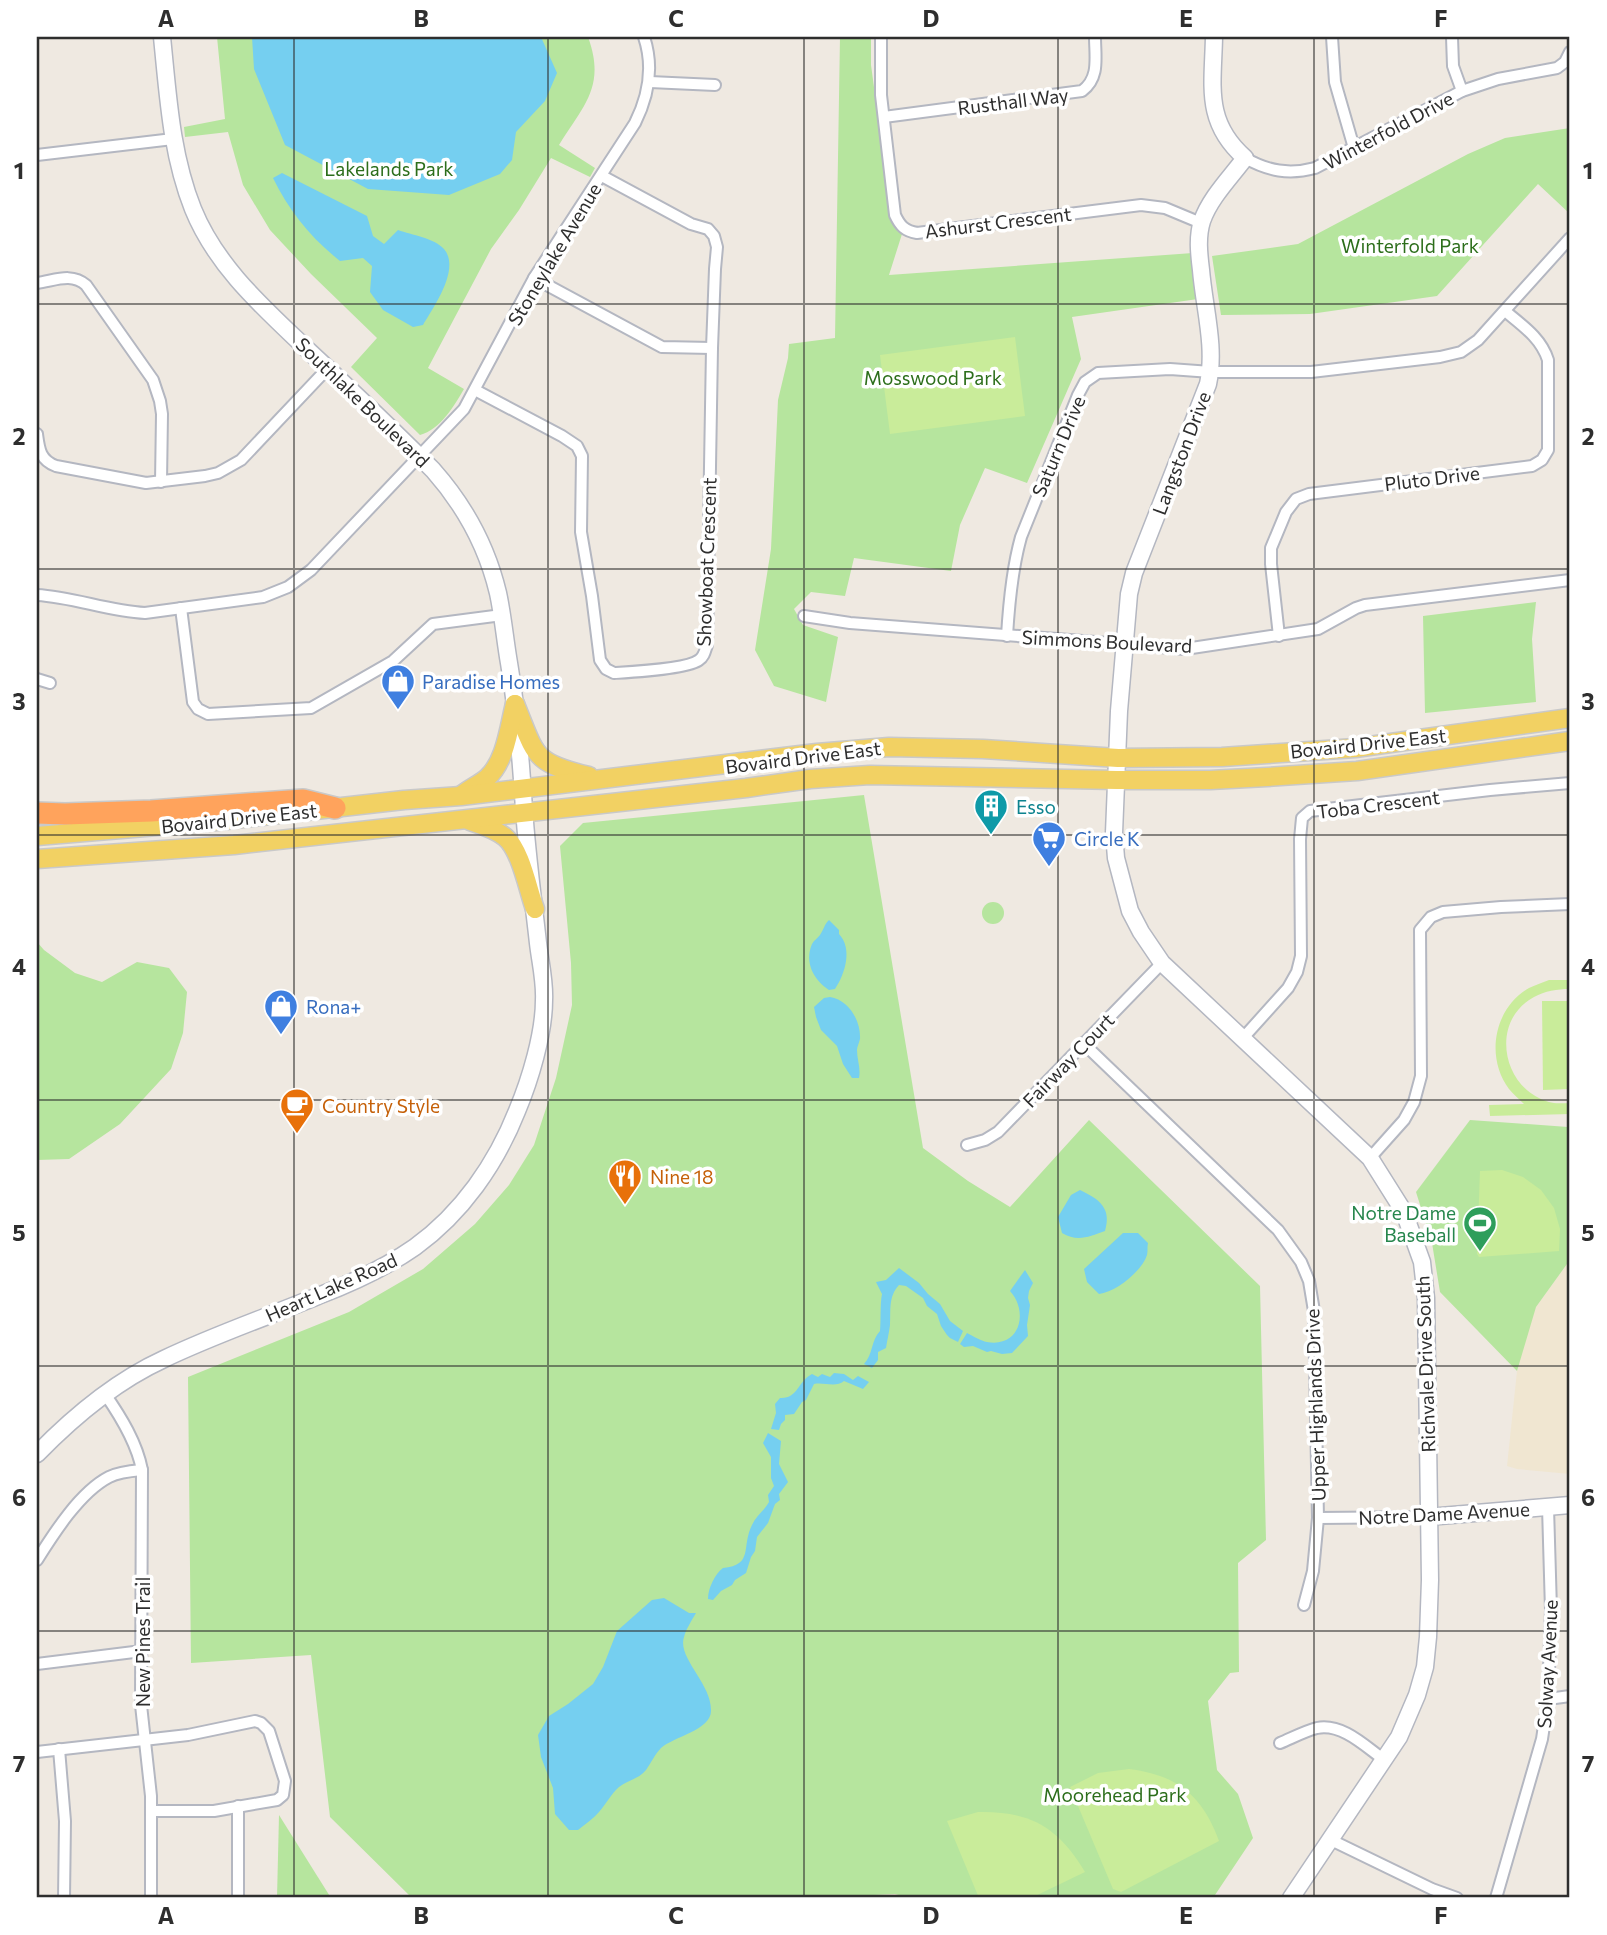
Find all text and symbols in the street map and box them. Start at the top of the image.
text: A [158,4,175,32]
text: B [413,4,429,32]
text: C [668,4,684,32]
text: D [923,4,940,32]
text: E [1179,4,1193,32]
text: F [1434,4,1448,32]
street label: Rusthall Way [956,83,1070,119]
street label: Winterfold Drive [1319,86,1457,174]
text: 1 [14,156,24,184]
text: 1 [1583,156,1593,184]
park label: Lakelands Park [324,157,454,180]
street label: Stoneylake Avenue [502,179,606,329]
street label: Ashurst Crescent [923,202,1073,242]
park label: Winterfold Park [1341,234,1479,257]
street label: Southlake Boulevard [291,332,435,472]
park label: Mosswood Park [864,366,1002,389]
street label: Langston Drive [1147,388,1215,518]
street label: Saturn Drive [1026,392,1090,500]
text: 2 [12,422,26,450]
text: 2 [1581,422,1595,450]
street label: Pluto Drive [1383,461,1481,495]
street label: Showboat Crescent [692,477,720,647]
street label: Simmons Boulevard [1021,625,1193,657]
shop icon: Paradise Homes [379,662,417,711]
place label: Paradise Homes [422,670,560,693]
text: 3 [12,687,26,715]
text: 3 [1581,687,1595,715]
street label: Bovaird Drive East [1289,723,1447,763]
street label: Bovaird Drive East [724,736,882,778]
street label: Toba Crescent [1315,785,1441,823]
building icon: Esso [972,787,1010,836]
place label: Esso [1016,795,1056,818]
street label: Bovaird Drive East [160,798,318,838]
supermarket icon: Circle K [1030,819,1068,868]
place label: Circle K [1074,827,1140,850]
text: 4 [12,952,26,980]
text: 4 [1581,952,1595,980]
shop icon: Rona+ [262,987,300,1036]
place label: Rona+ [306,995,361,1018]
street label: Fairway Court [1018,1008,1119,1112]
cafe icon: Country Style [278,1086,316,1135]
place label: Country Style [322,1094,440,1117]
restaurant icon: Nine 18 [606,1157,644,1206]
place label: Nine 18 [650,1165,713,1188]
place label: Notre Dame Baseball [1351,1201,1456,1246]
sports icon: Notre Dame Baseball [1461,1204,1499,1253]
text: 5 [12,1218,26,1246]
text: 5 [1581,1218,1595,1246]
street label: Heart Lake Road [261,1248,401,1326]
street label: Richvale Drive South [1410,1275,1440,1453]
street label: Upper Highlands Drive [1300,1308,1330,1502]
text: 6 [12,1483,26,1511]
text: 6 [1581,1483,1595,1511]
street label: Notre Dame Avenue [1358,1497,1530,1529]
street label: New Pines Trail [131,1577,154,1707]
street label: Solway Avenue [1532,1599,1562,1729]
text: 7 [13,1749,25,1777]
text: 7 [1582,1749,1594,1777]
park label: Moorehead Park [1043,1783,1187,1806]
text: A [158,1901,175,1929]
text: B [413,1901,429,1929]
text: C [668,1901,684,1929]
text: D [923,1901,940,1929]
text: E [1179,1901,1193,1929]
text: F [1434,1901,1448,1929]

